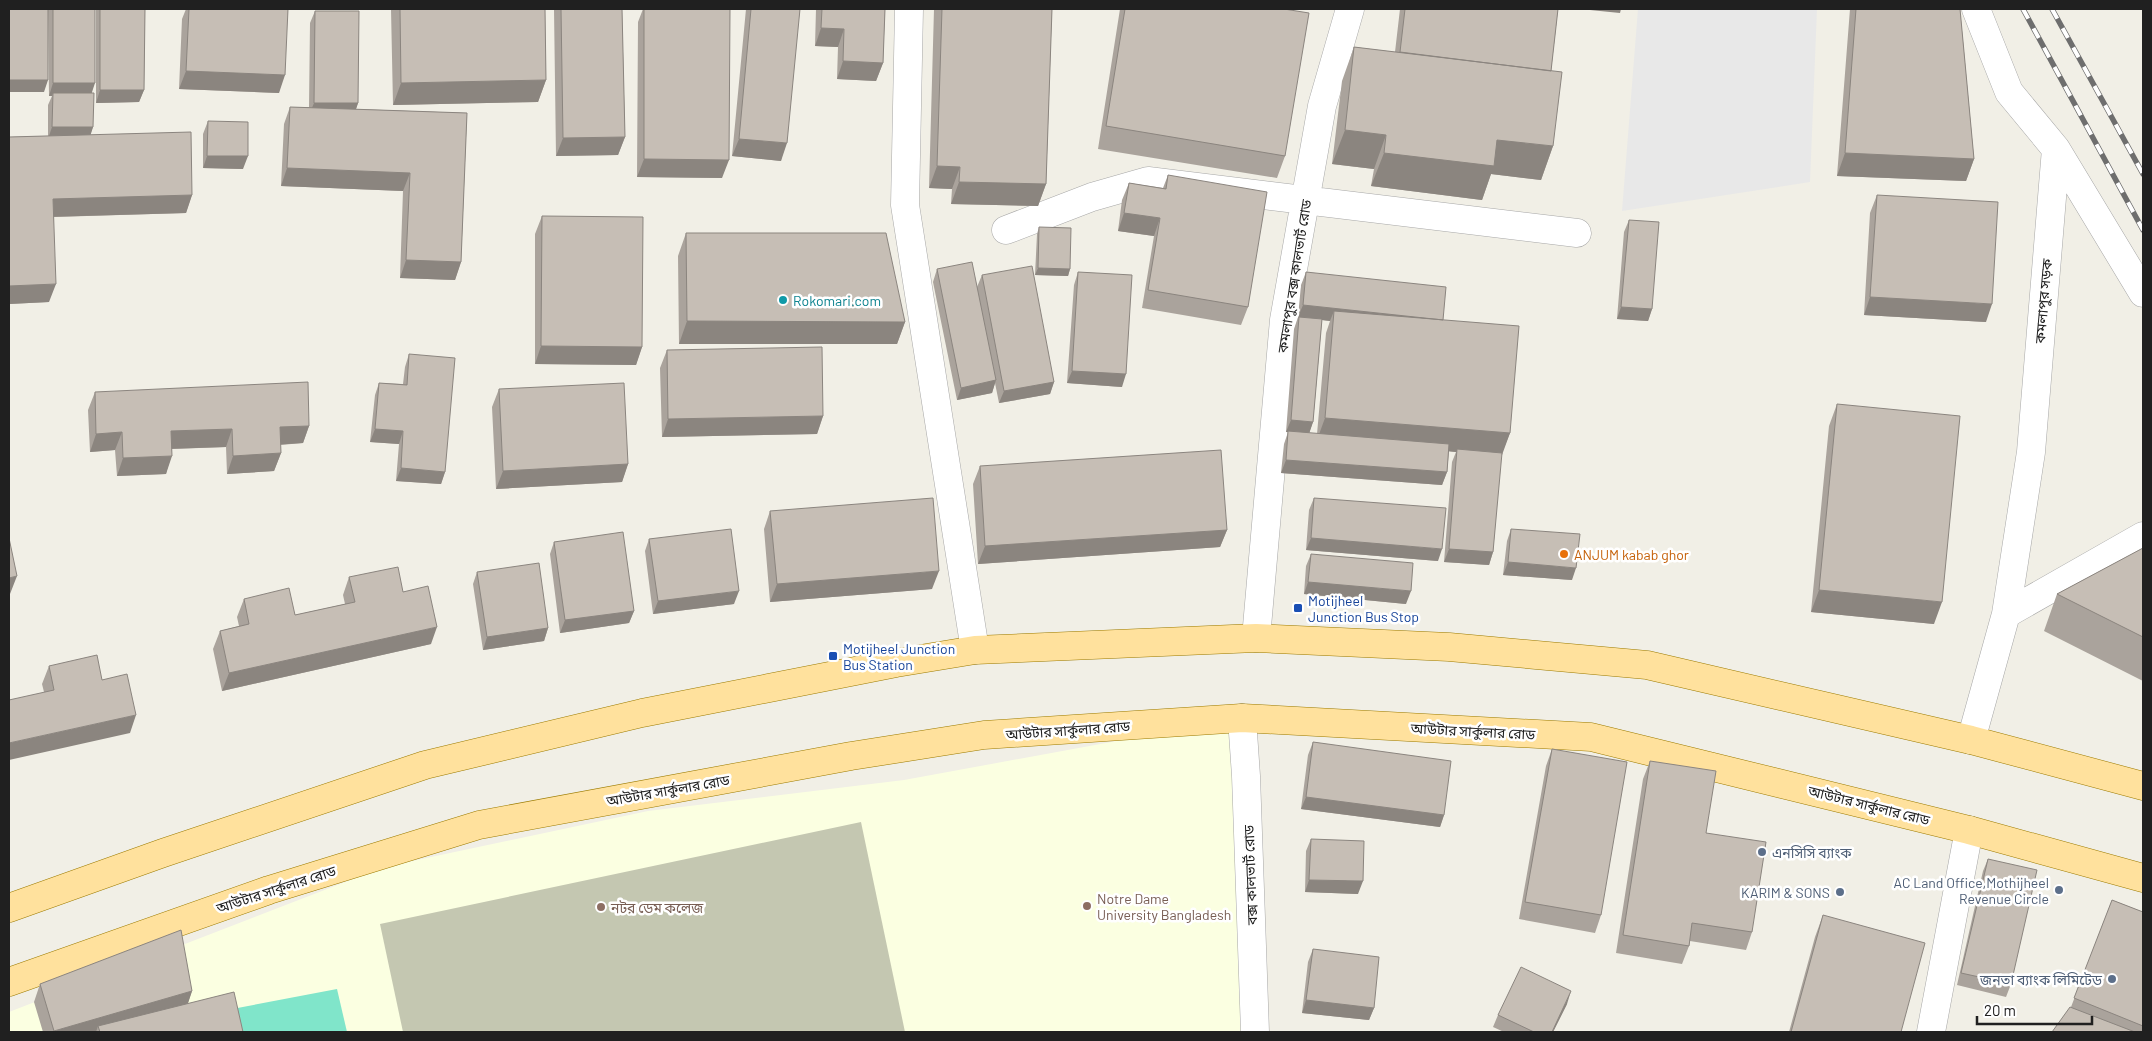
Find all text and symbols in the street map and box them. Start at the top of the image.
street label: কমলাপুর বক্স কালভার্ট রোড [1273,197,1316,355]
street label: কমলাপুর সড়ক [2031,257,2056,345]
place label: Rokomari.com [793,292,881,309]
marker: Rokomari.com [777,294,789,306]
place label: ANJUM kabab ghor [1574,546,1689,563]
marker: ANJUM kabab ghor [1558,548,1570,560]
place label: Motijheel Junction Bus Stop [1308,592,1419,625]
marker: Motijheel Junction Bus Stop [1292,602,1304,614]
place label: Motijheel Junction Bus Station [843,640,955,673]
marker: Motijheel Junction Bus Station [827,650,839,662]
street label: আউটার সার্কুলার রোড [1004,717,1132,744]
street label: আউটার সার্কুলার রোড [1409,719,1537,744]
street label: আউটার সার্কুলার রোড [604,771,732,810]
street label: আউটার সার্কুলার রোড [1805,781,1933,830]
street label: বক্স কালভার্ট রোড [1240,824,1260,926]
place label: এনসিসি ব্যাংক [1772,844,1852,861]
marker: এনসিসি ব্যাংক [1756,846,1768,858]
street label: আউটার সার্কুলার রোড [213,861,339,918]
place label: AC Land Office,Mothijheel Revenue Circle [1894,874,2049,907]
place label: KARIM & SONS [1741,884,1830,901]
marker: AC Land Office,Mothijheel Revenue Circle [2053,884,2065,896]
marker: KARIM & SONS [1834,886,1846,898]
place label: Notre Dame University Bangladesh [1097,890,1231,923]
place label: নটর ডেম কলেজ [610,899,704,916]
marker: Notre Dame University Bangladesh [1081,900,1093,912]
marker: নটর ডেম কলেজ [595,901,607,913]
place label: জনতা ব্যাংক লিমিটেড [1979,971,2103,988]
marker: জনতা ব্যাংক লিমিটেড [2106,973,2118,985]
scale bar [1977,994,2092,1026]
text: 20 m [1984,1001,2016,1019]

